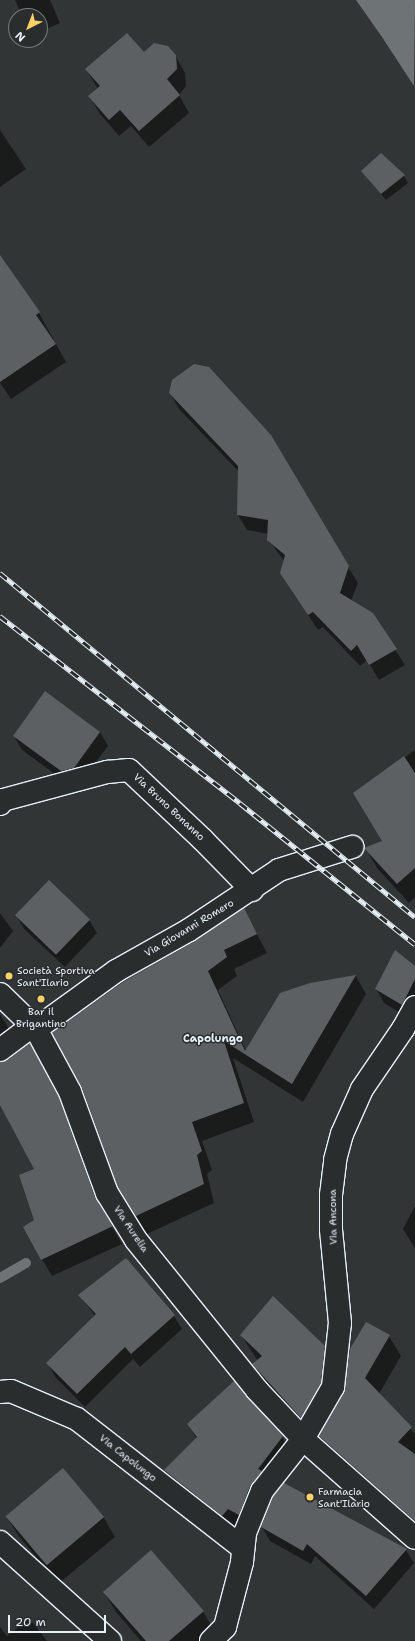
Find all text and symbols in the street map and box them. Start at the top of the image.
north arrow [8,8,48,48]
text: N [12,28,29,45]
street label: Via Bruno Bonanno [131,771,207,843]
street label: Via Giovanni Romero [142,897,236,959]
place label: Società Sportiva Sant'Ilario [17,964,95,988]
marker: Società Sportiva Sant'Ilario [4,971,14,981]
marker: Bar il Brigantino [36,994,46,1004]
place label: Bar il Brigantino [16,1005,66,1028]
district label: Capolungo [183,1032,243,1046]
street label: Via Ancona [327,1189,339,1245]
street label: Via Aurelia [111,1203,151,1255]
street label: Via Capolungo [97,1432,159,1484]
place label: Farmacia Sant'Ilario [318,1485,370,1508]
marker: Farmacia Sant'Ilario [305,1492,315,1502]
scale bar [10,1607,108,1633]
text: 20 m [15,1614,46,1630]

